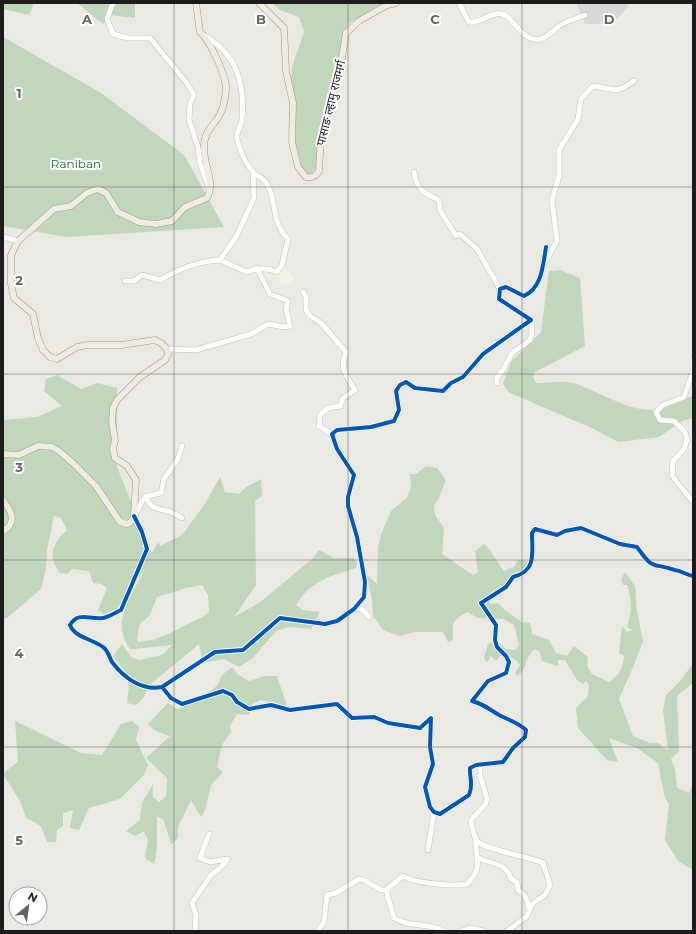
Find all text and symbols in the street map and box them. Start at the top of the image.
text: A [81,11,93,27]
text: B [256,11,266,27]
text: C [430,11,440,27]
text: D [604,11,615,27]
street label: पासाङ ल्हामु राजमर्ग [313,58,350,148]
text: 1 [16,85,22,101]
park label: Raniban [51,156,101,171]
text: 2 [15,272,23,288]
text: 3 [14,459,23,475]
text: 4 [15,645,24,661]
text: 5 [15,832,23,848]
north arrow [8,886,48,926]
text: N [26,889,40,906]

